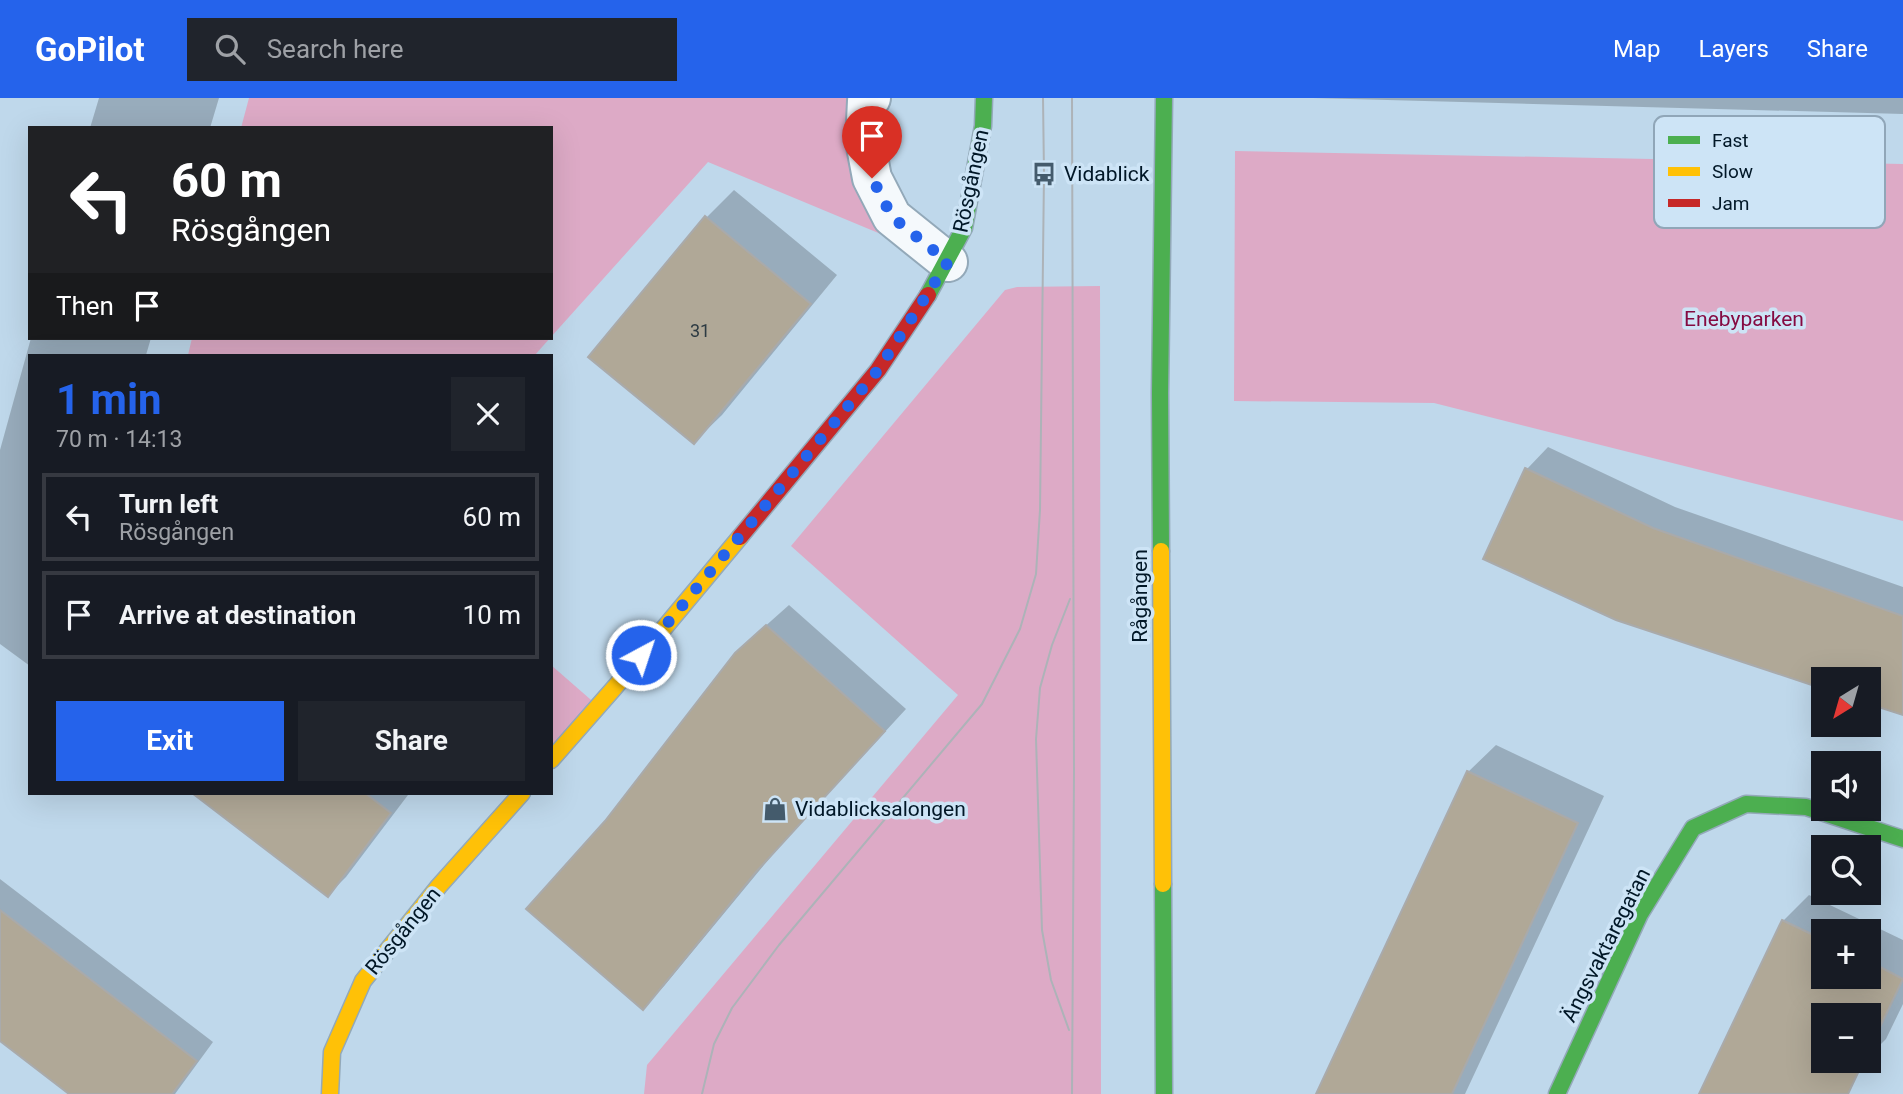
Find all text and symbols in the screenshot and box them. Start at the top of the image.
search box [187,18,677,81]
text: GoPilot [35,30,145,69]
icon: search [211,30,249,68]
text: Search here [267,34,403,64]
text: Map [1613,35,1661,63]
text: Layers [1699,35,1769,63]
text: Share [1807,35,1868,63]
pin [842,106,902,178]
legend [1654,116,1885,228]
icon: arrive [853,117,891,155]
street label: Rösgången [948,127,994,235]
text: Fast [1712,129,1749,152]
text: 60 m [171,152,282,209]
icon: left [56,154,147,245]
bus stop icon: Vidablick [1030,160,1058,188]
text: Slow [1712,160,1753,183]
place label: Vidablick [1064,162,1150,186]
text: Jam [1712,192,1749,215]
text: Rösgången [171,211,331,249]
icon: arrive [128,287,166,325]
text: Then [56,291,114,321]
park label: Enebyparken [1684,307,1804,331]
house number: 31 [690,320,710,341]
text: 1 min [56,375,162,424]
button: close [451,377,525,451]
text: 70 m · 14:13 [56,426,182,453]
text: Turn left [119,489,218,519]
icon: left [60,498,98,536]
text: 60 m [463,502,521,532]
text: Rösgången [119,519,234,546]
street label: Rågången [1128,549,1152,643]
icon: arrive [60,596,98,634]
text: Arrive at destination [119,600,356,630]
text: 10 m [463,600,521,630]
position arrow [604,618,678,692]
north arrow [1811,667,1881,737]
map controls [1811,667,1881,1073]
button: Exit [56,701,284,781]
button: Share [298,701,525,781]
button: sound [1811,751,1881,821]
shop icon: Vidablicksalongen [761,795,789,823]
place label: Vidablicksalongen [795,797,966,821]
button: search [1811,835,1881,905]
street label: Ängsvaktaregatan [1557,864,1655,1026]
street label: Rösgången [361,883,445,979]
button: + [1811,919,1881,989]
button: − [1811,1003,1881,1073]

